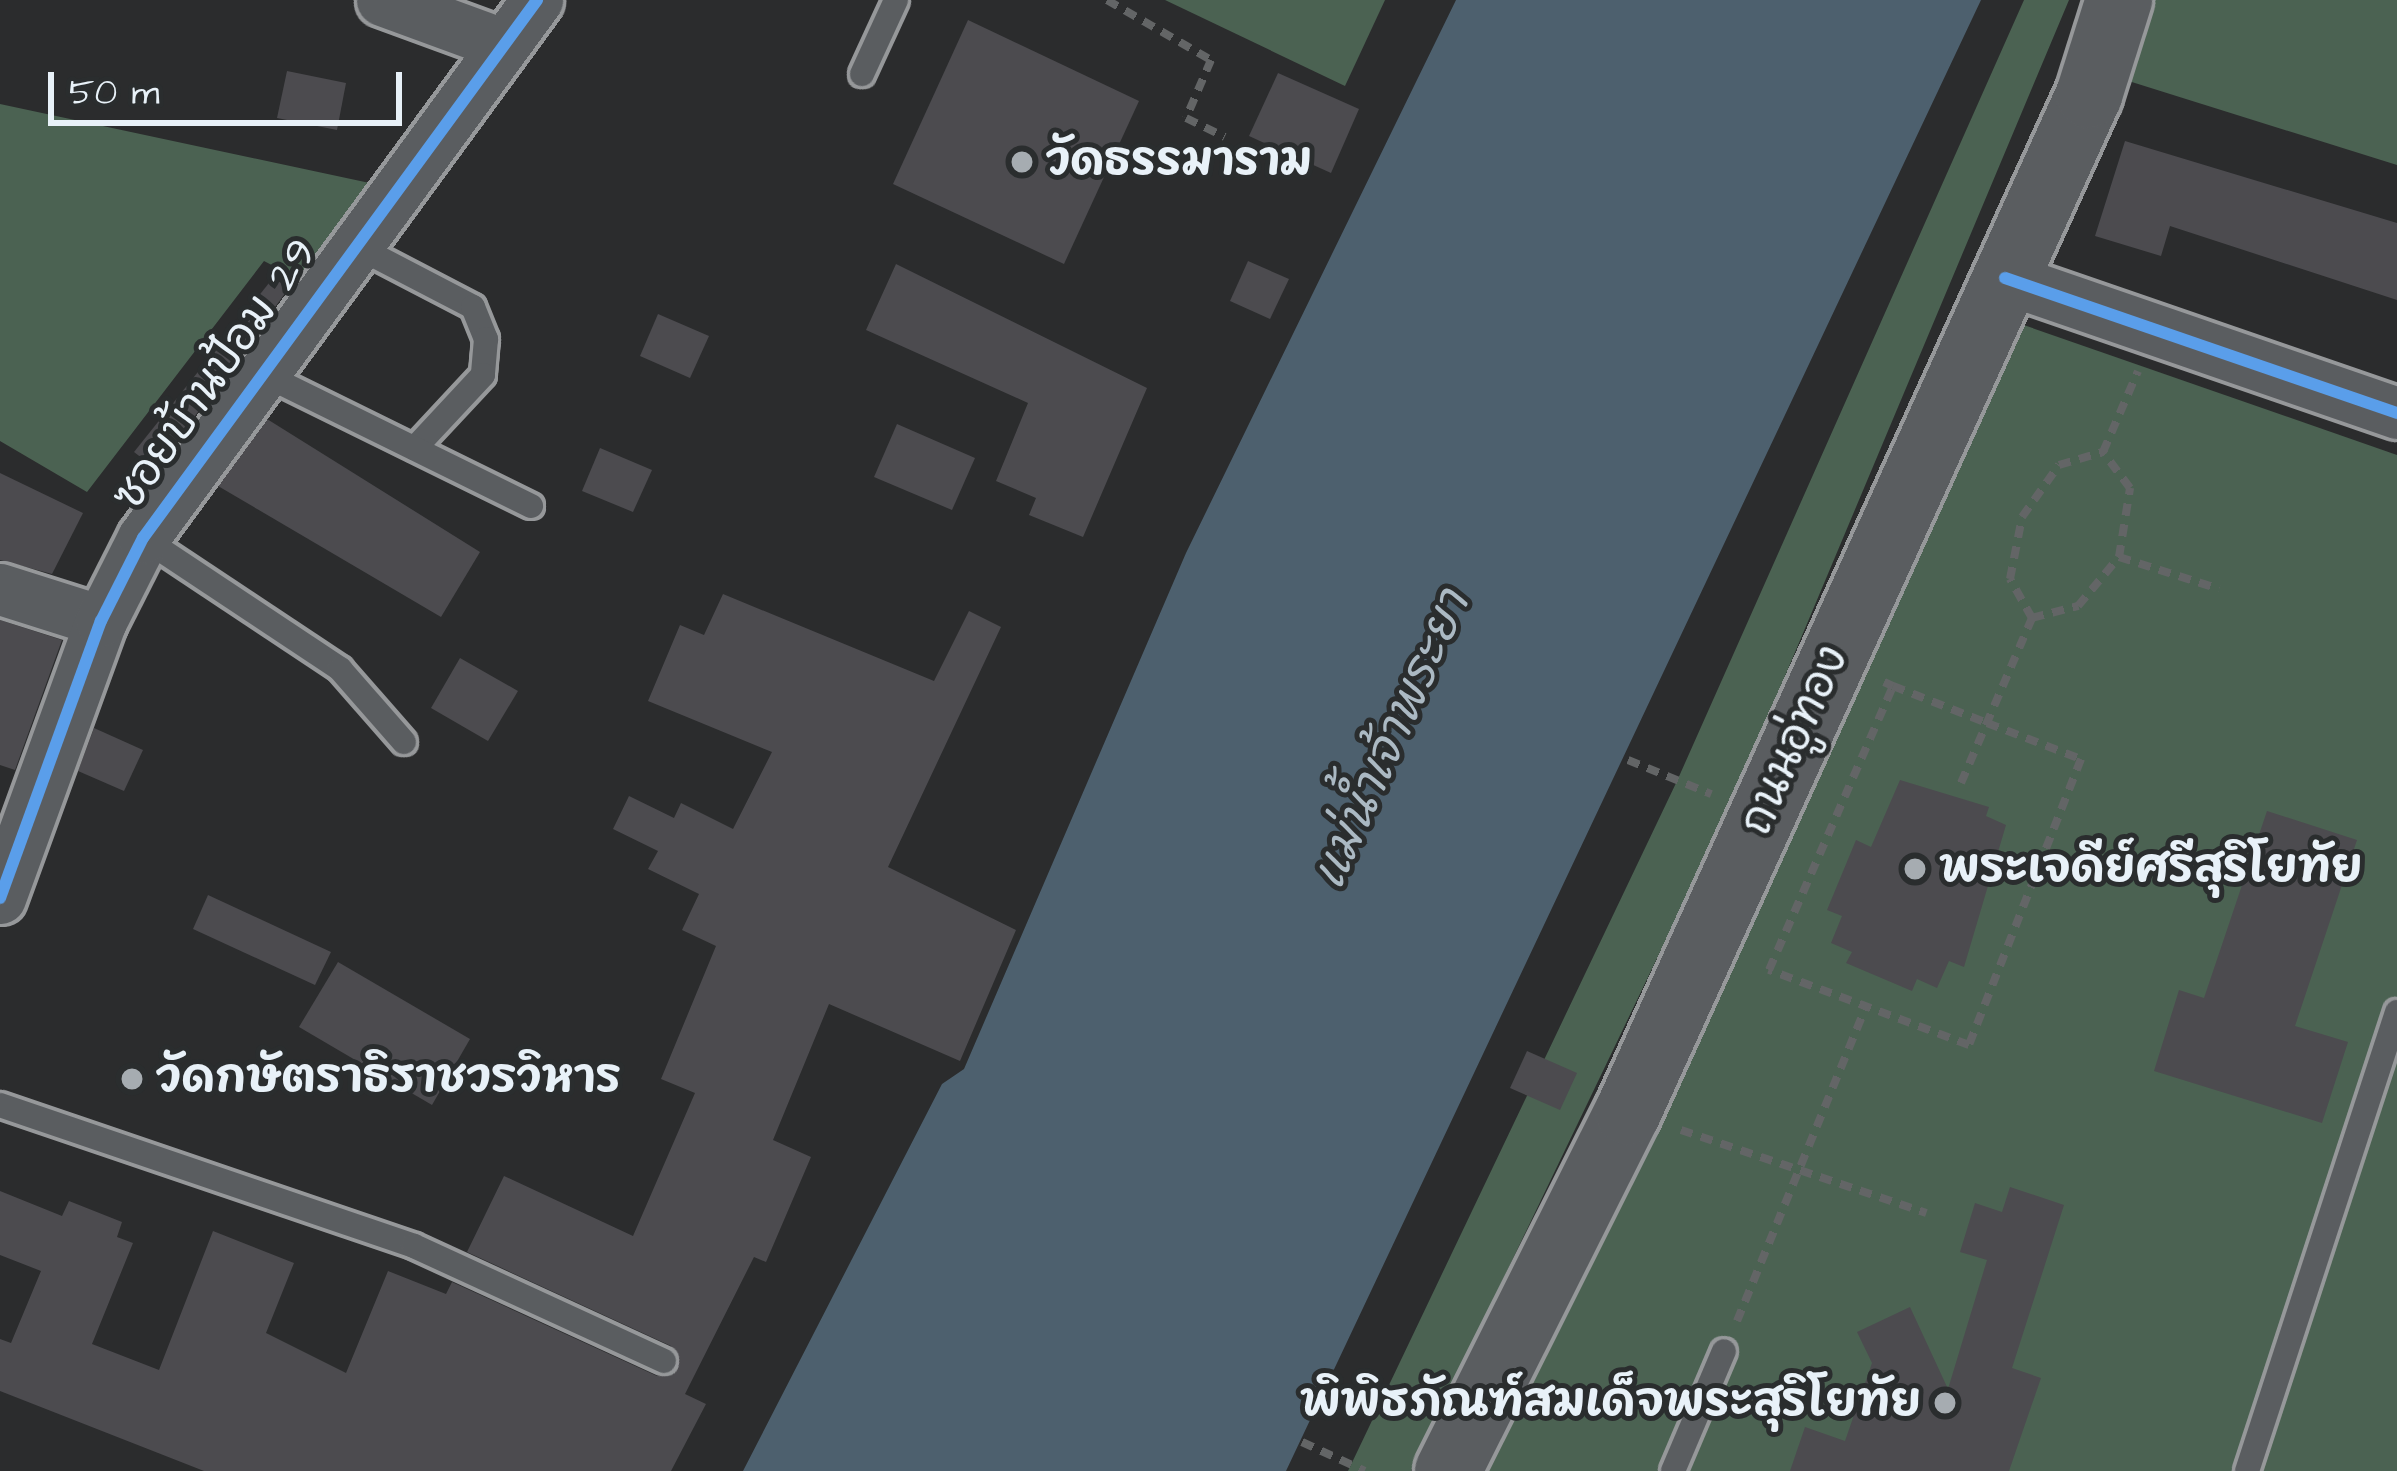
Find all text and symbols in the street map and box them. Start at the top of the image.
scale bar [54,48,408,122]
text: 50 m [69,67,160,118]
place label: วัดธรรมาราม [1046,135,1312,189]
marker: วัดธรรมาราม [1009,149,1035,175]
street label: ซอยบ้านป้อม 29 [102,229,330,521]
water label: แม่น้ำเจ้าพระยา [1301,582,1483,898]
street label: ถนนอู่ทอง [1730,638,1862,844]
place label: พระเจดีย์ศรีสุริโยทัย [1939,842,2362,896]
marker: พระเจดีย์ศรีสุริโยทัย [1902,856,1928,882]
place label: วัดกษัตราธิราชวรวิหาร [156,1052,621,1106]
marker: วัดกษัตราธิราชวรวิหาร [119,1066,145,1092]
place label: พิพิธภัณฑ์สมเด็จพระสุริโยทัย [1300,1376,1921,1430]
marker: พิพิธภัณฑ์สมเด็จพระสุริโยทัย [1932,1390,1958,1416]

